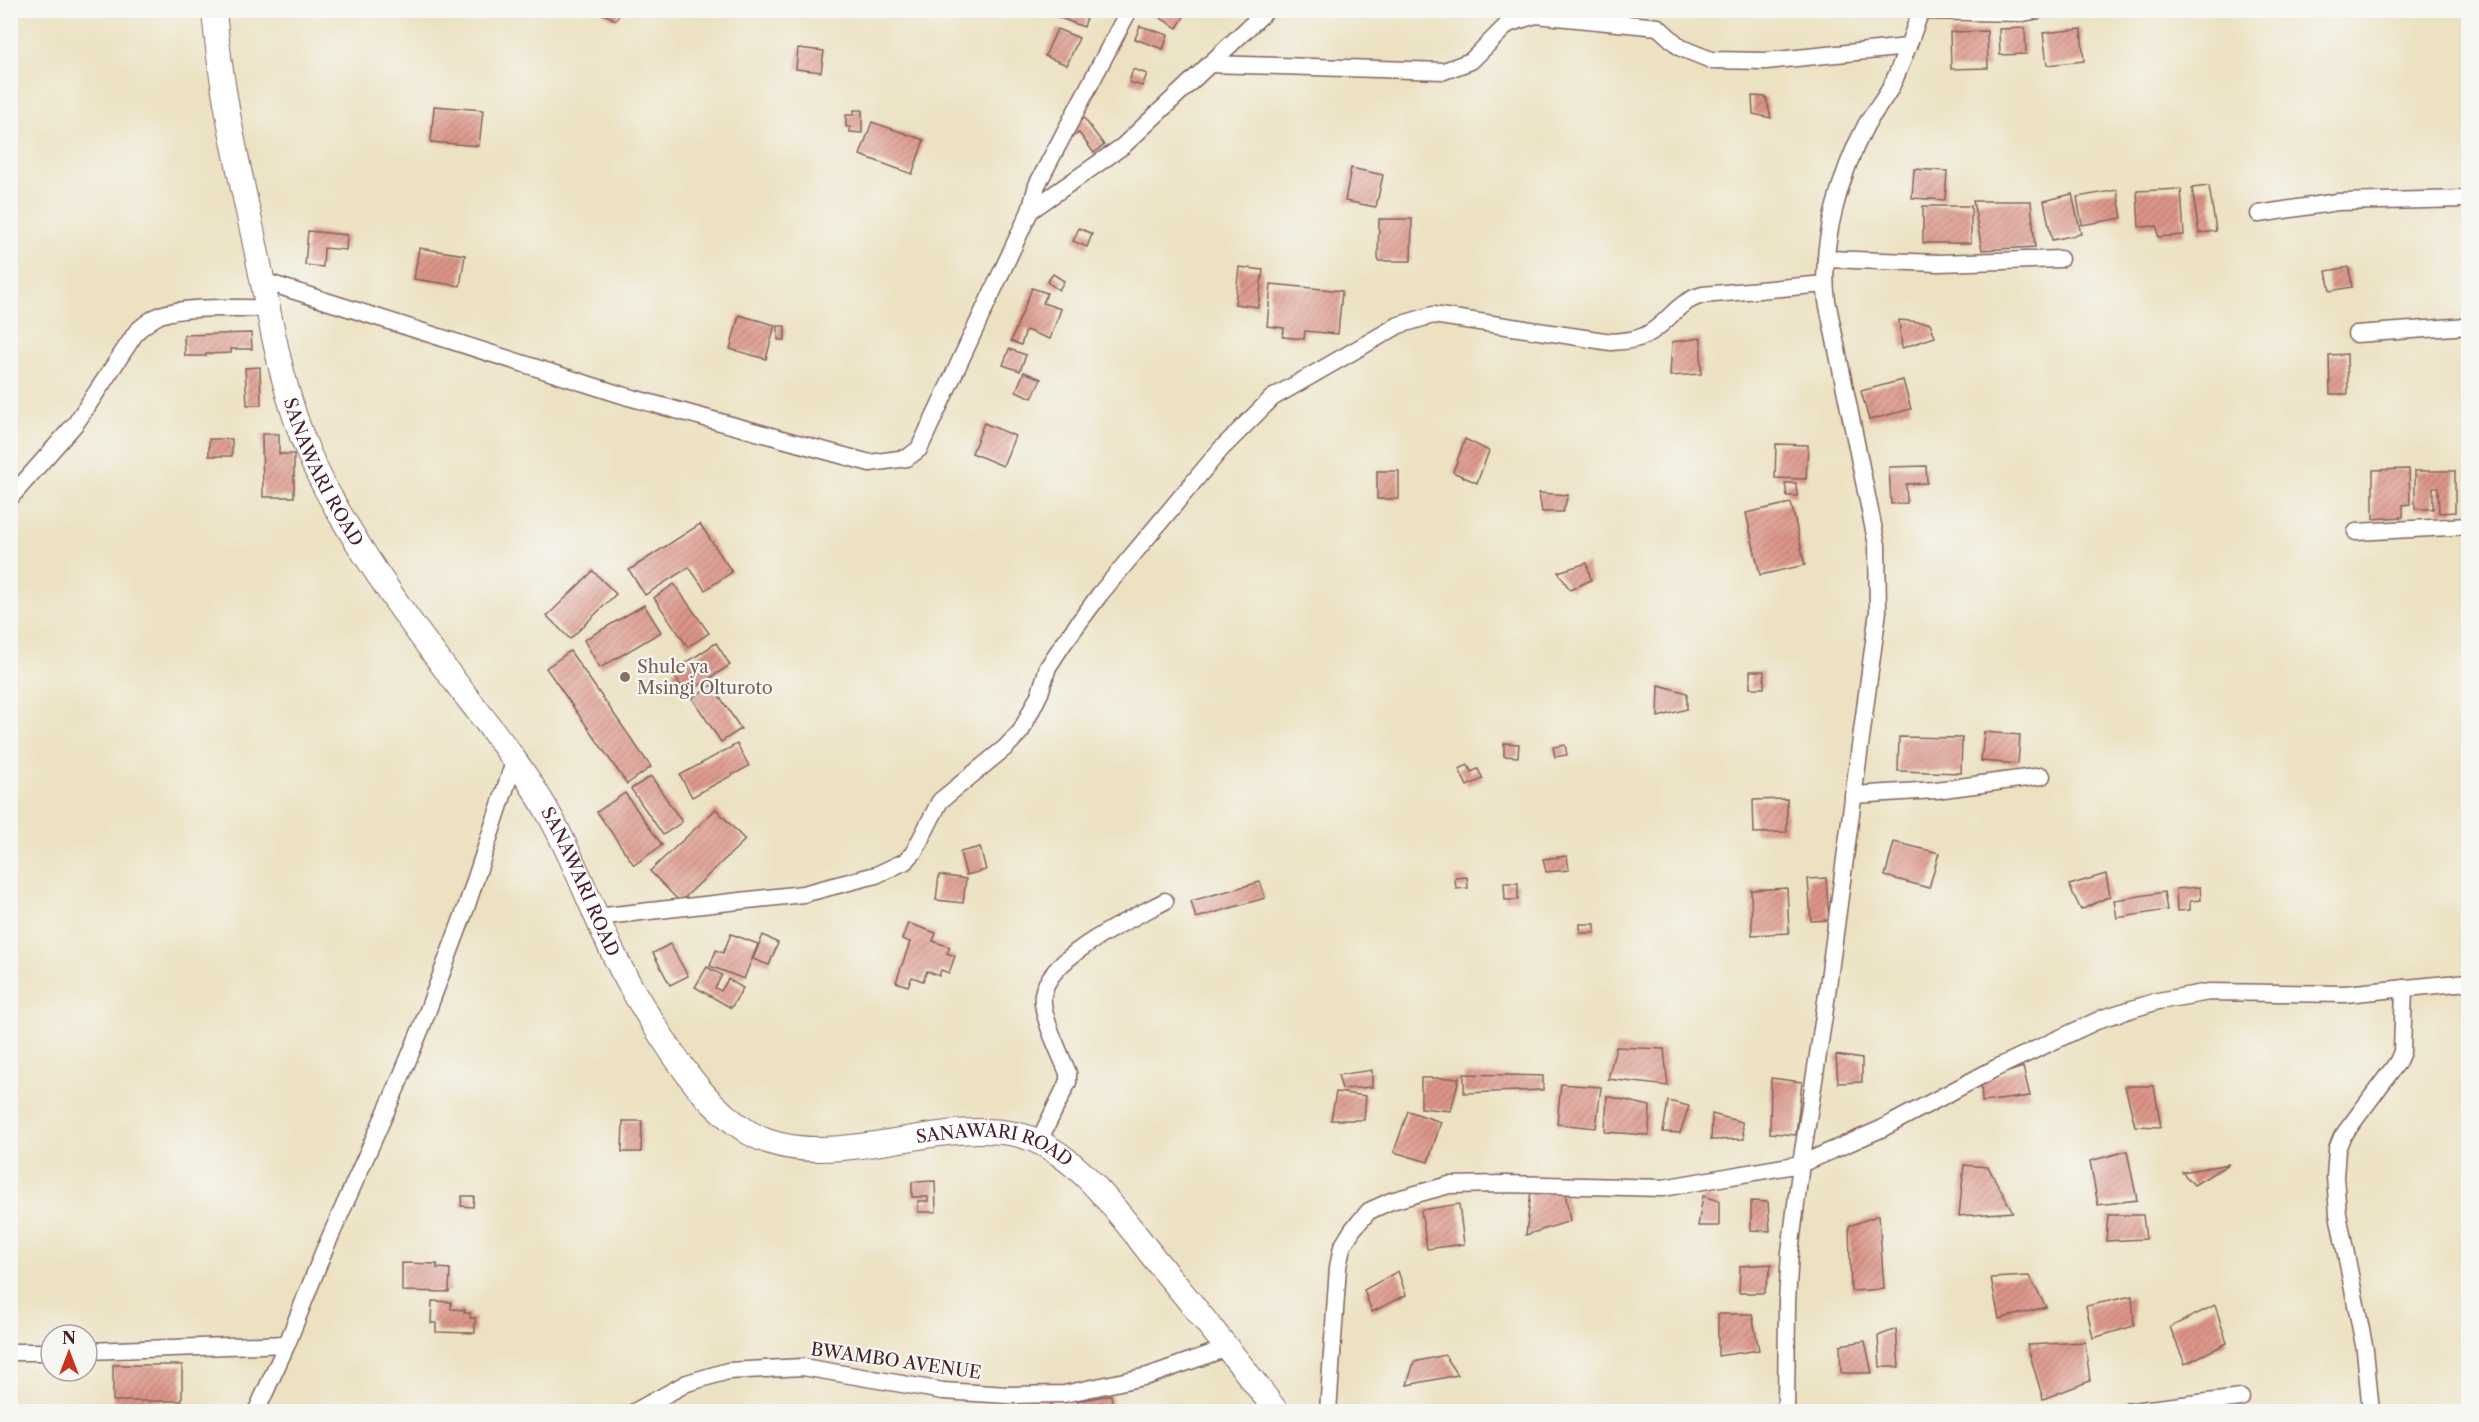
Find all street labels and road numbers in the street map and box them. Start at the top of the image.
street label: SANAWARI ROAD [279,395,368,550]
street label: SANAWARI ROAD [536,803,624,960]
street label: SANAWARI ROAD [914,1120,1077,1171]
street label: BWAMBO AVENUE [809,1338,983,1384]

